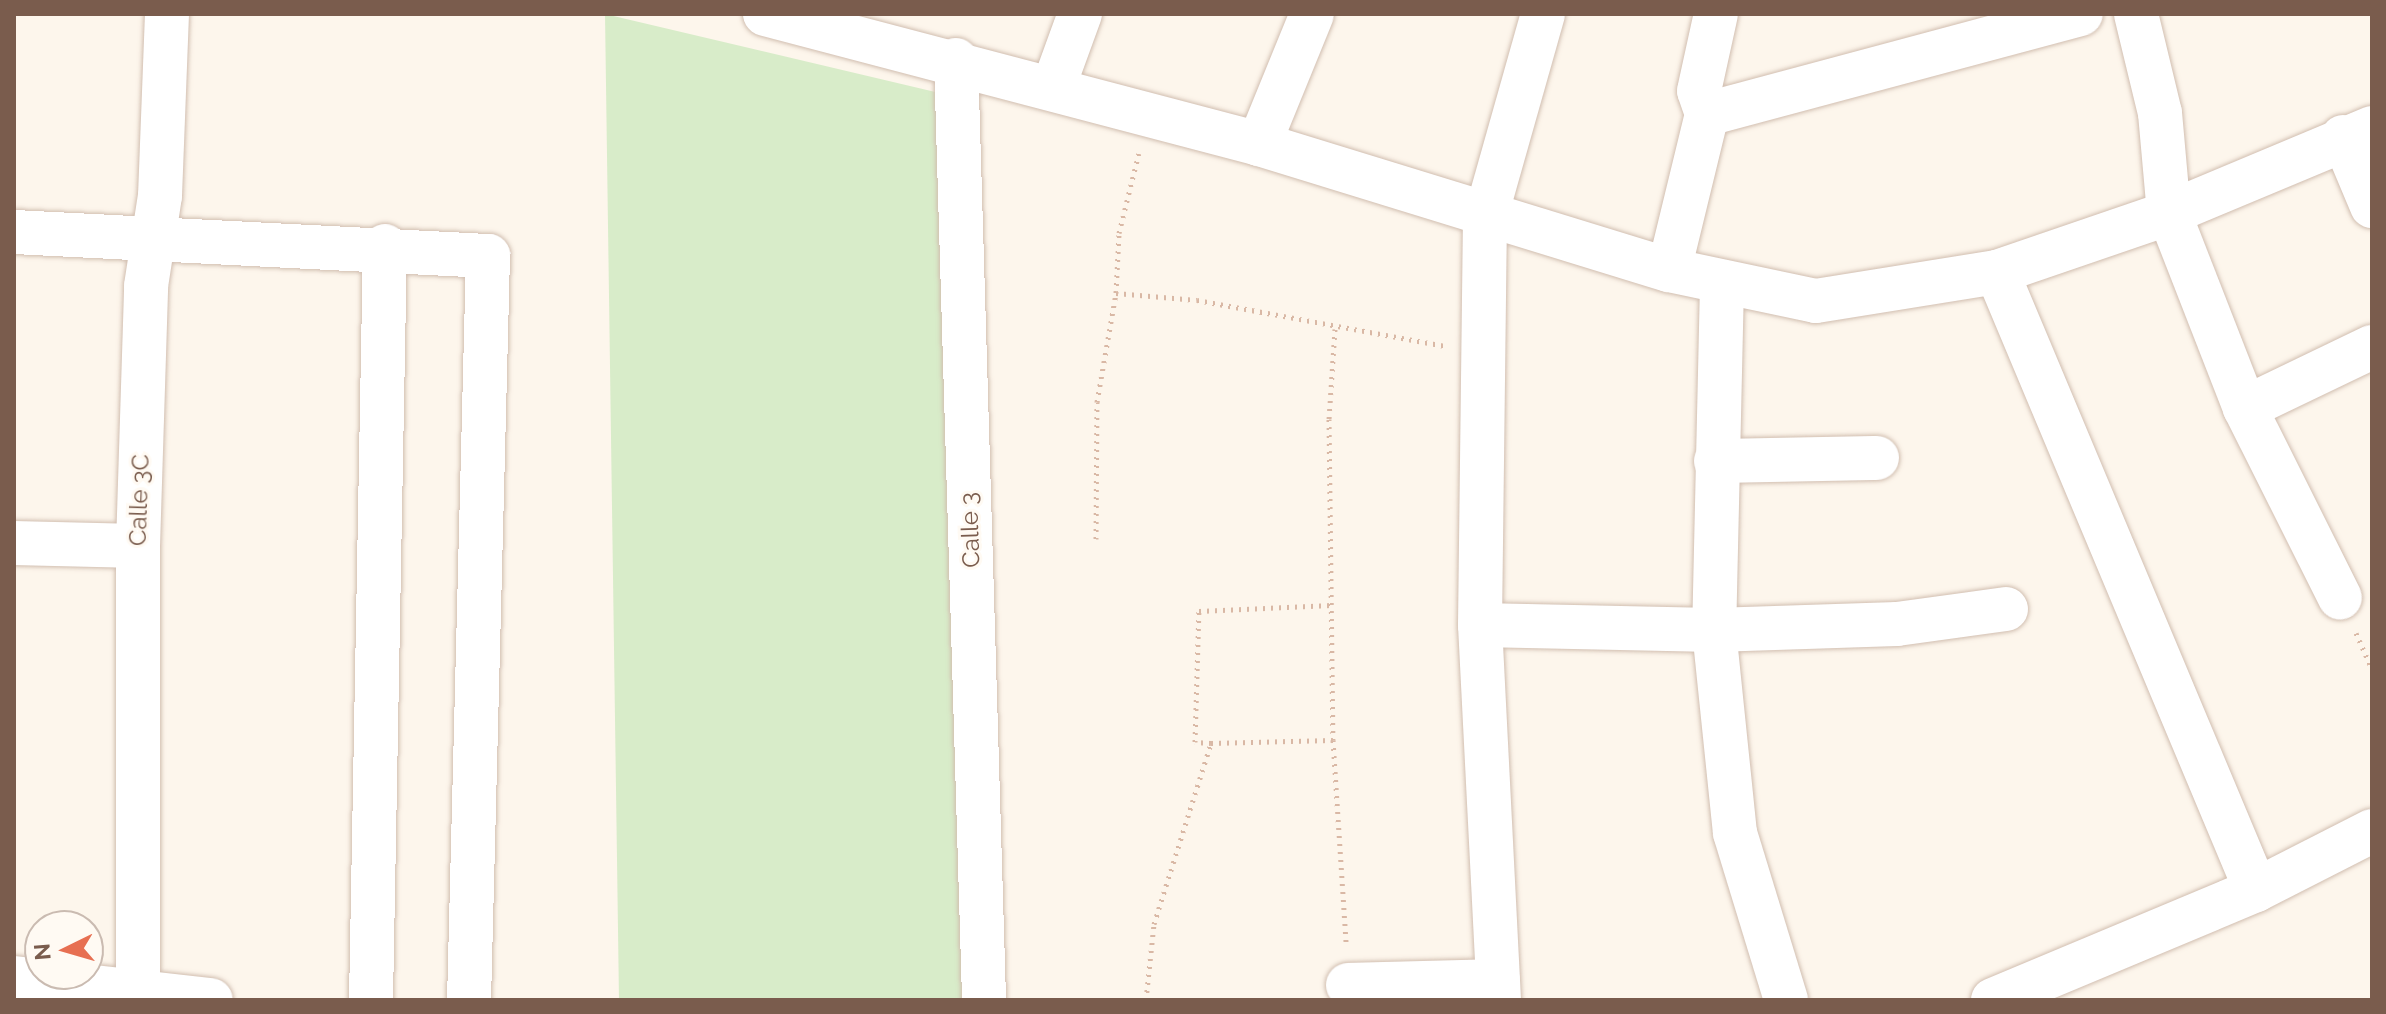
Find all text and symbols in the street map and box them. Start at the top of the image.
street label: Calle 3C [123,453,155,547]
street label: Calle 3 [954,492,986,568]
north arrow [24,910,104,990]
text: N [28,942,56,961]

